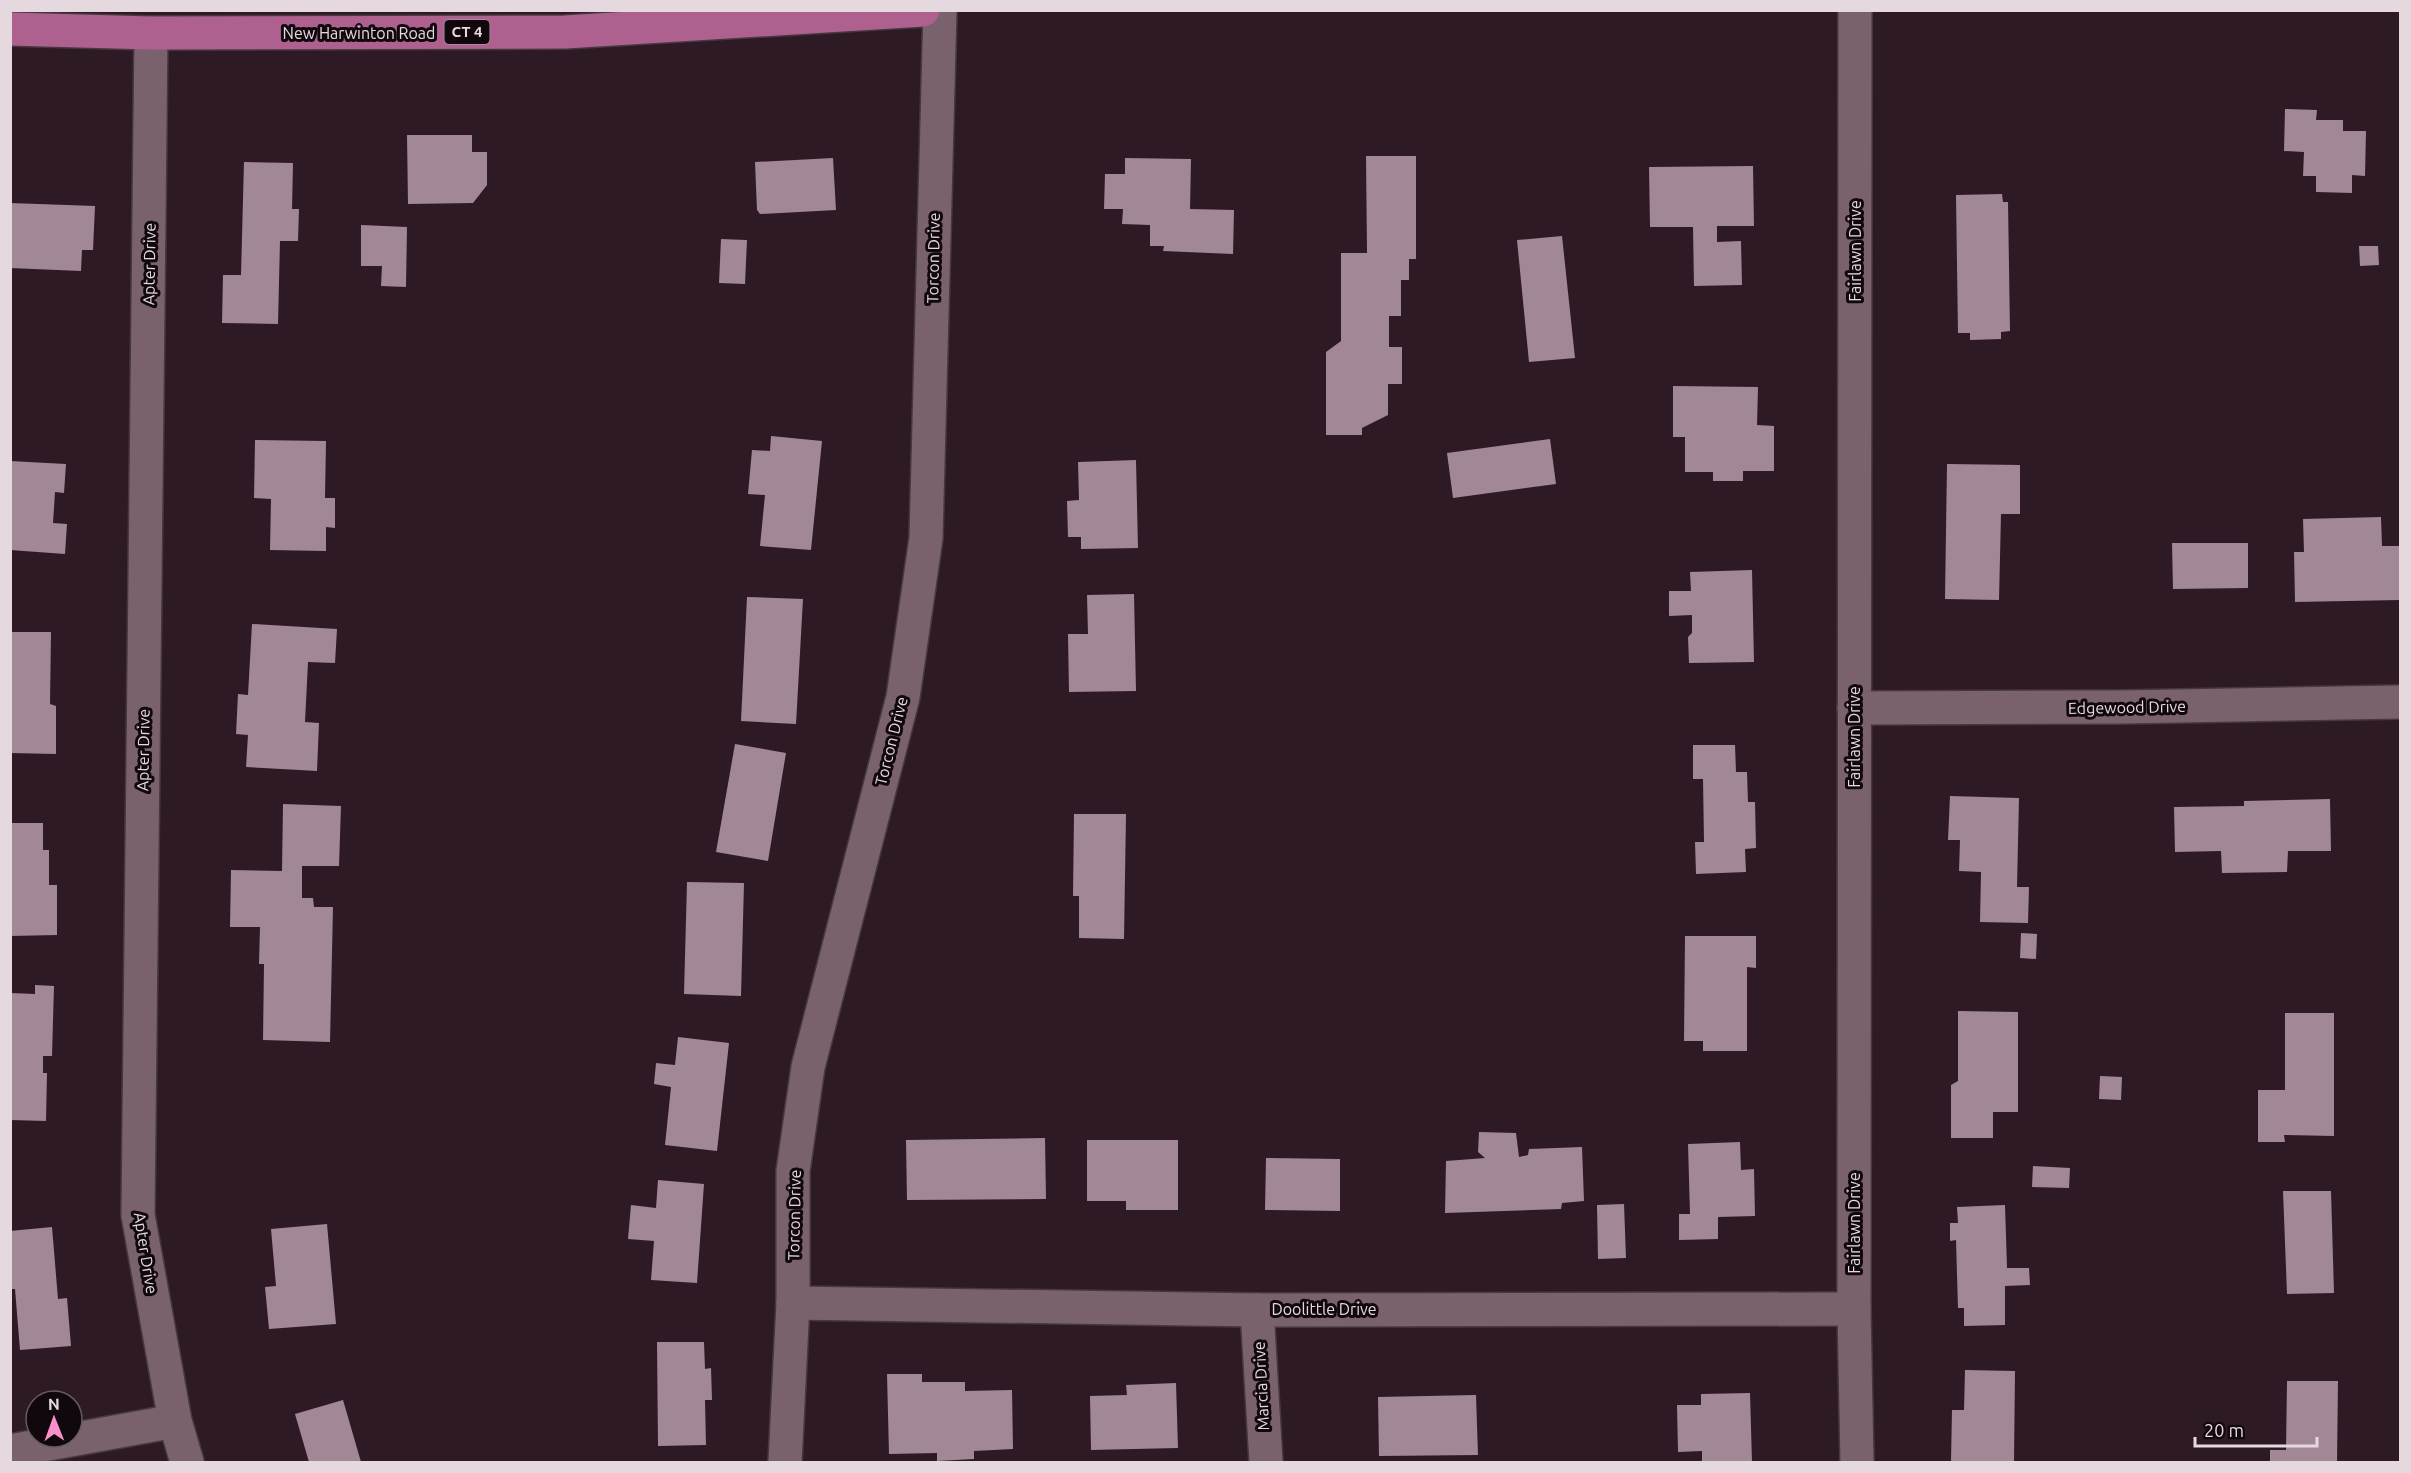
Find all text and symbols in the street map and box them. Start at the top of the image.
road number: CT 4 [444,20,490,44]
street label: New Harwinton Road [283,24,435,42]
street label: Fairlawn Drive [1846,200,1864,302]
street label: Torcon Drive [923,212,943,304]
street label: Apter Drive [139,223,159,305]
street label: Fairlawn Drive [1845,686,1863,788]
street label: Torcon Drive [871,695,911,787]
street label: Edgewood Drive [2068,697,2186,717]
street label: Apter Drive [133,709,153,791]
street label: Torcon Drive [784,1169,804,1261]
street label: Fairlawn Drive [1845,1172,1863,1274]
street label: Apter Drive [131,1211,161,1295]
street label: Doolittle Drive [1271,1300,1377,1318]
street label: Marcia Drive [1250,1341,1272,1431]
north arrow [24,1389,84,1449]
text: N [48,1395,60,1413]
scale bar [2195,1410,2316,1448]
text: 20 m [2204,1420,2244,1440]

